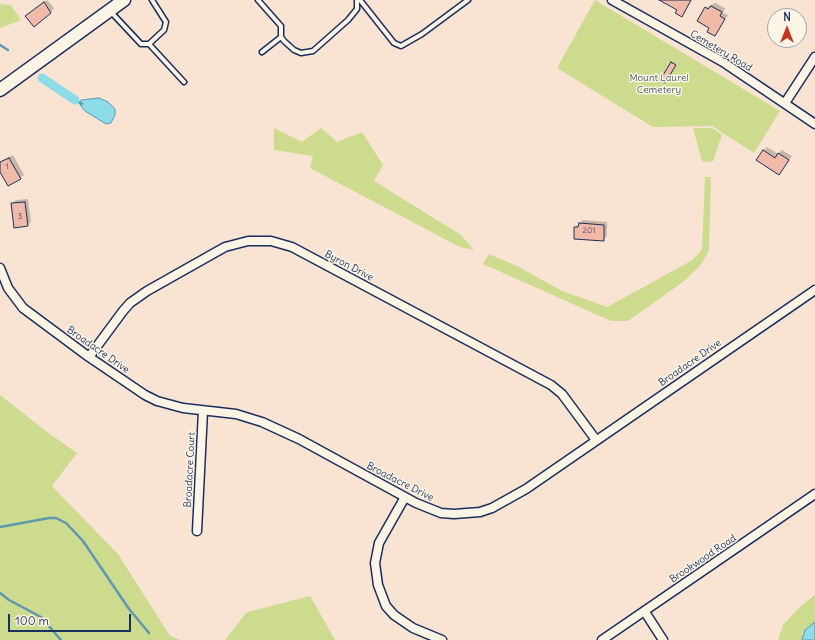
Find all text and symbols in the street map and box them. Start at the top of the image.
north arrow [767,8,807,48]
text: N [783,10,791,24]
street label: Cemetery Road [688,28,754,74]
park label: Mount Laurel Cemetery [629,72,689,96]
house number: 1 [5,162,9,172]
house number: 3 [18,212,22,222]
house number: 201 [583,226,595,236]
street label: Byron Drive [322,248,376,284]
street label: Broadacre Drive [64,324,132,376]
street label: Broadacre Drive [656,337,724,389]
street label: Broadacre Court [182,432,198,508]
street label: Broadacre Drive [364,460,436,504]
street label: Brookwood Road [667,532,739,586]
scale bar [10,606,133,632]
text: 100 m [15,613,49,628]

